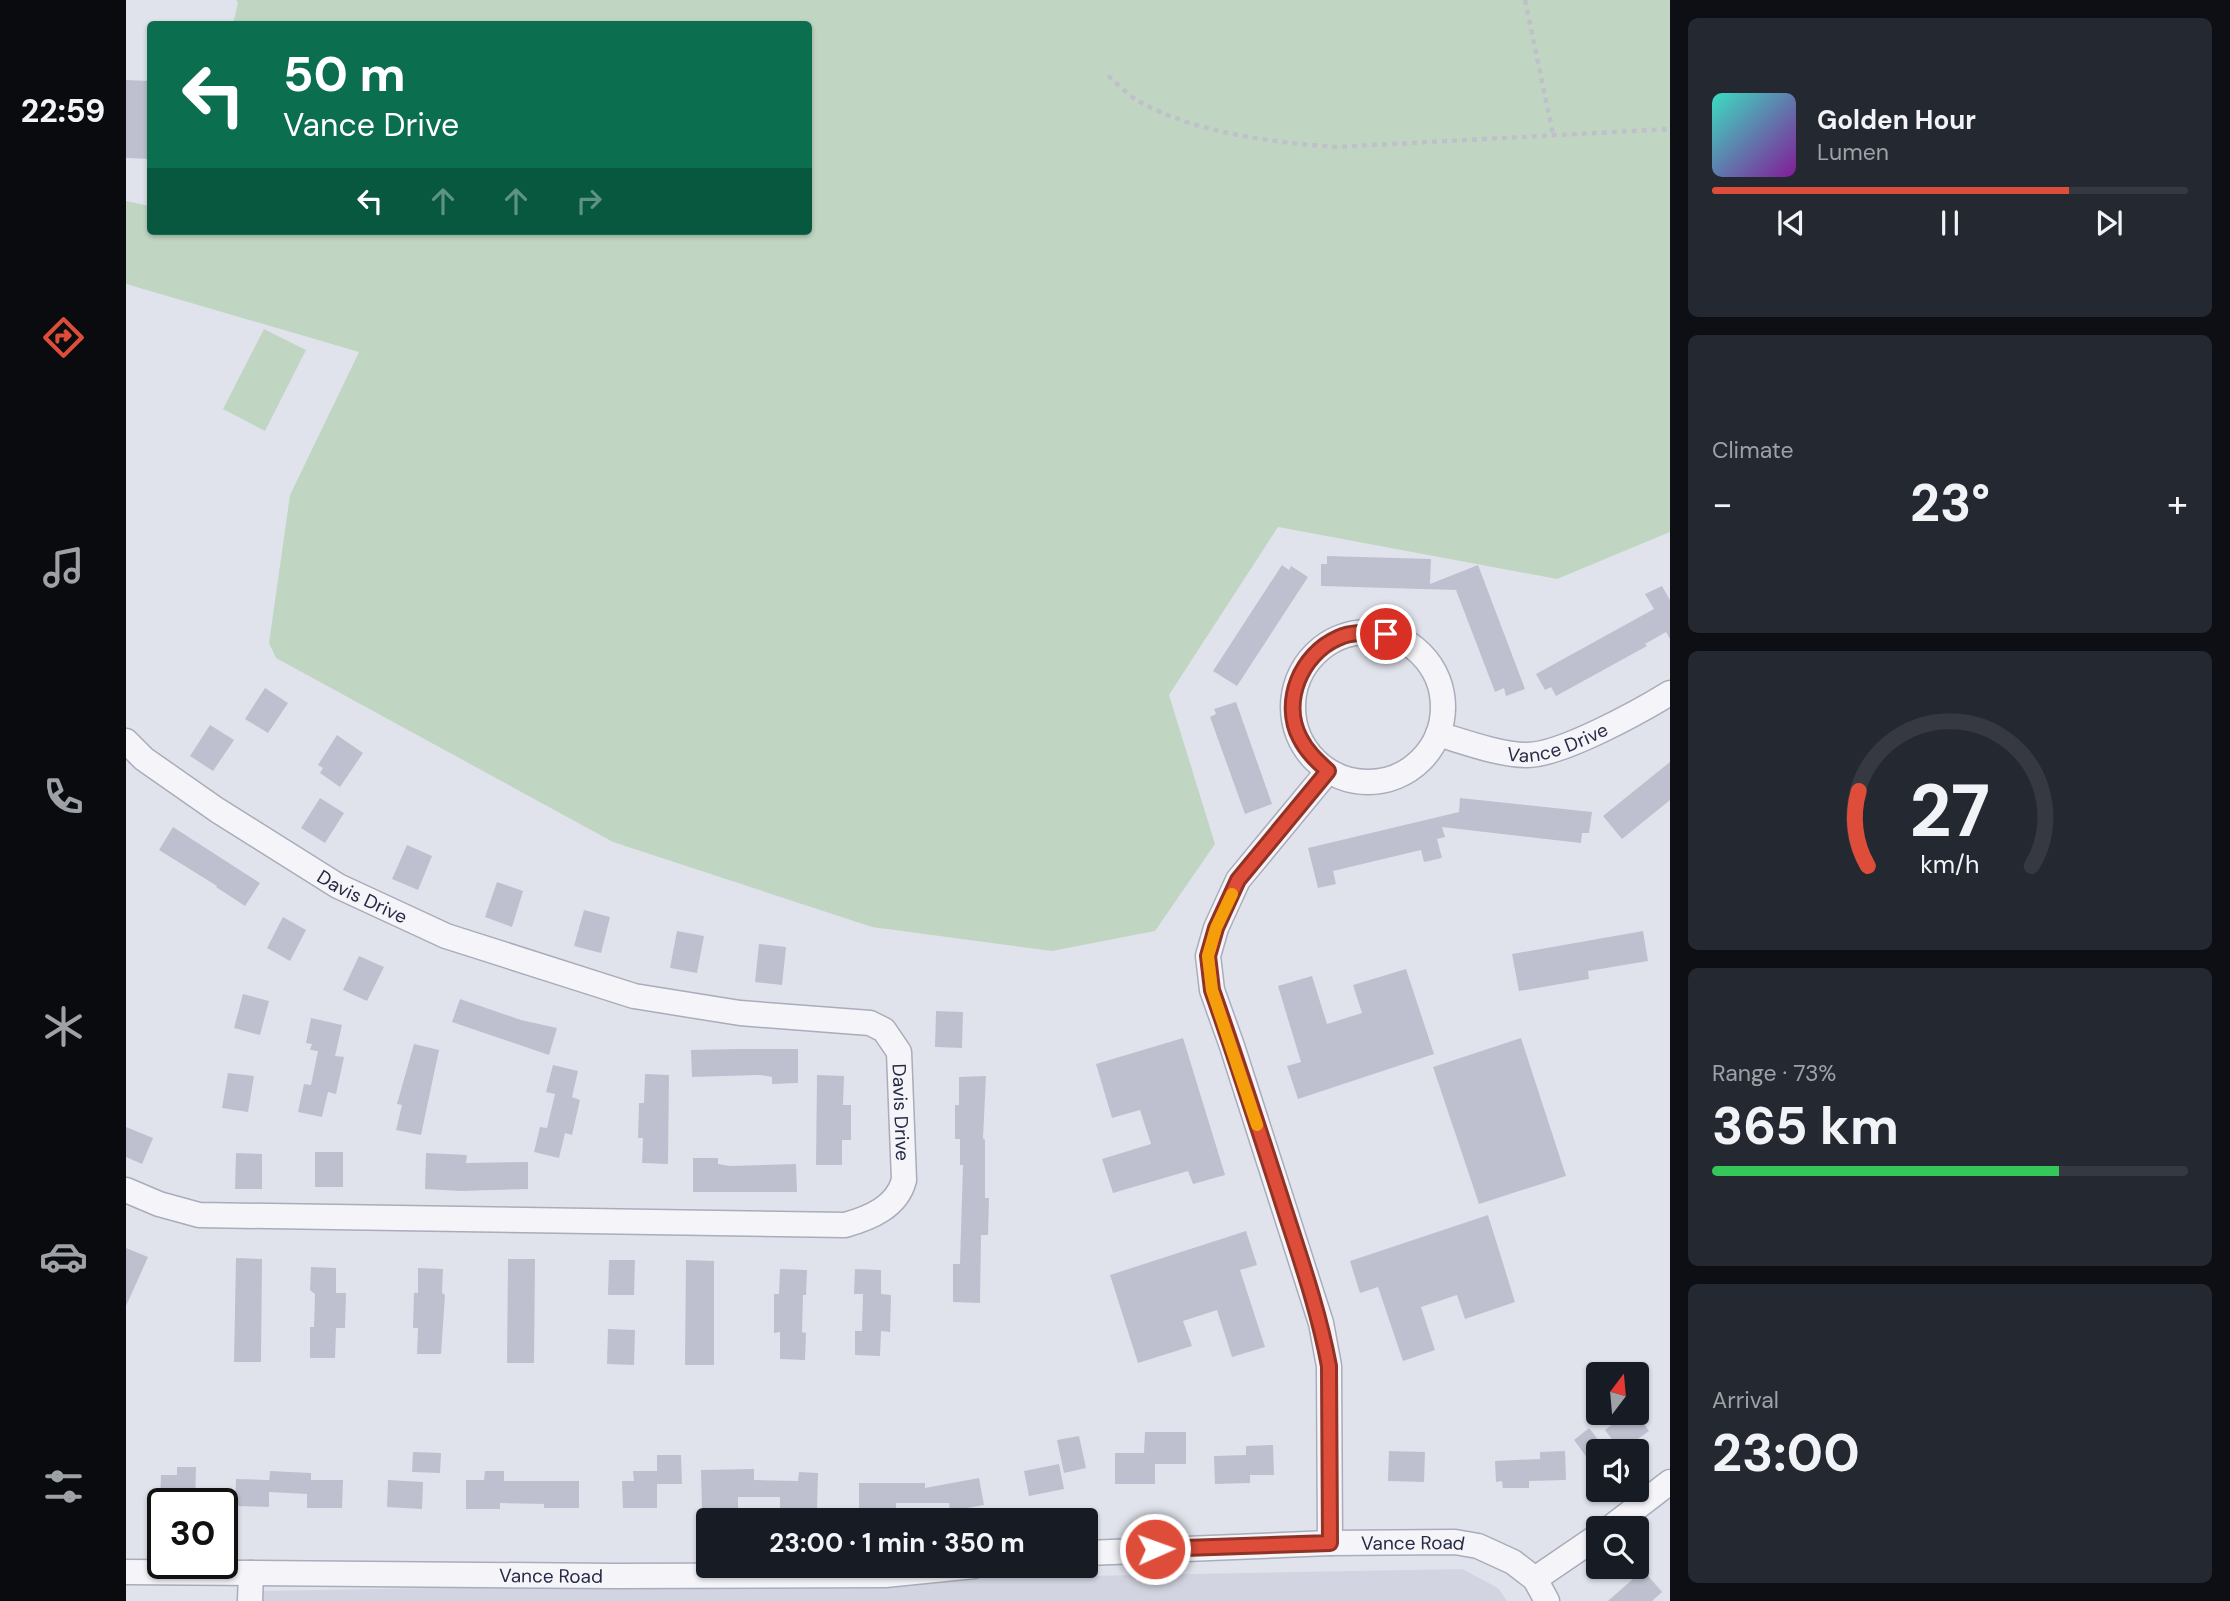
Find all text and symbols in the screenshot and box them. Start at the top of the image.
text: 50 m [283,42,406,106]
icon: left [168,49,259,140]
text: 22:59 [21,90,105,132]
text: Golden Hour [1817,103,1976,137]
text: Vance Drive [283,104,459,146]
text: Lumen [1817,137,1889,167]
icon: left [351,182,389,220]
icon: ahead [424,182,462,220]
icon: ahead [497,182,535,220]
icon: right [570,182,608,220]
icon: previous [1772,204,1810,242]
icon: pause [1931,204,1969,242]
icon: next [2090,204,2128,242]
icon: directions [39,313,88,362]
text: Climate [1712,435,1794,465]
text: 23° [1910,469,1990,537]
text: − [1712,479,1733,529]
text: + [2167,479,2188,529]
icon: music [39,543,88,592]
pin [1356,604,1416,664]
icon: arrive [1367,615,1405,653]
street label: Vance Drive [1505,717,1612,768]
text: 27 [1910,765,1990,860]
icon: phone [39,772,88,821]
text: km/h [1920,848,1980,881]
street label: Davis Drive [313,864,412,929]
icon: climate [39,1002,88,1051]
text: Range · 73% [1712,1058,1836,1088]
street label: Davis Drive [887,1063,916,1161]
text: 365 km [1712,1092,1899,1160]
icon: car [39,1232,88,1281]
north arrow [1586,1362,1648,1424]
map controls [1586,1362,1649,1579]
text: Arrival [1712,1385,1779,1415]
text: 23:00 [1712,1419,1860,1487]
button: sound [1586,1439,1649,1502]
icon: filters [39,1462,88,1511]
speed limit sign: 30 [147,1488,238,1579]
position arrow [1118,1512,1192,1586]
button: search [1586,1516,1649,1579]
text: 23:00 · 1 min · 350 m [769,1526,1025,1560]
street label: Vance Road [1361,1529,1467,1556]
street label: Vance Road [499,1563,603,1588]

